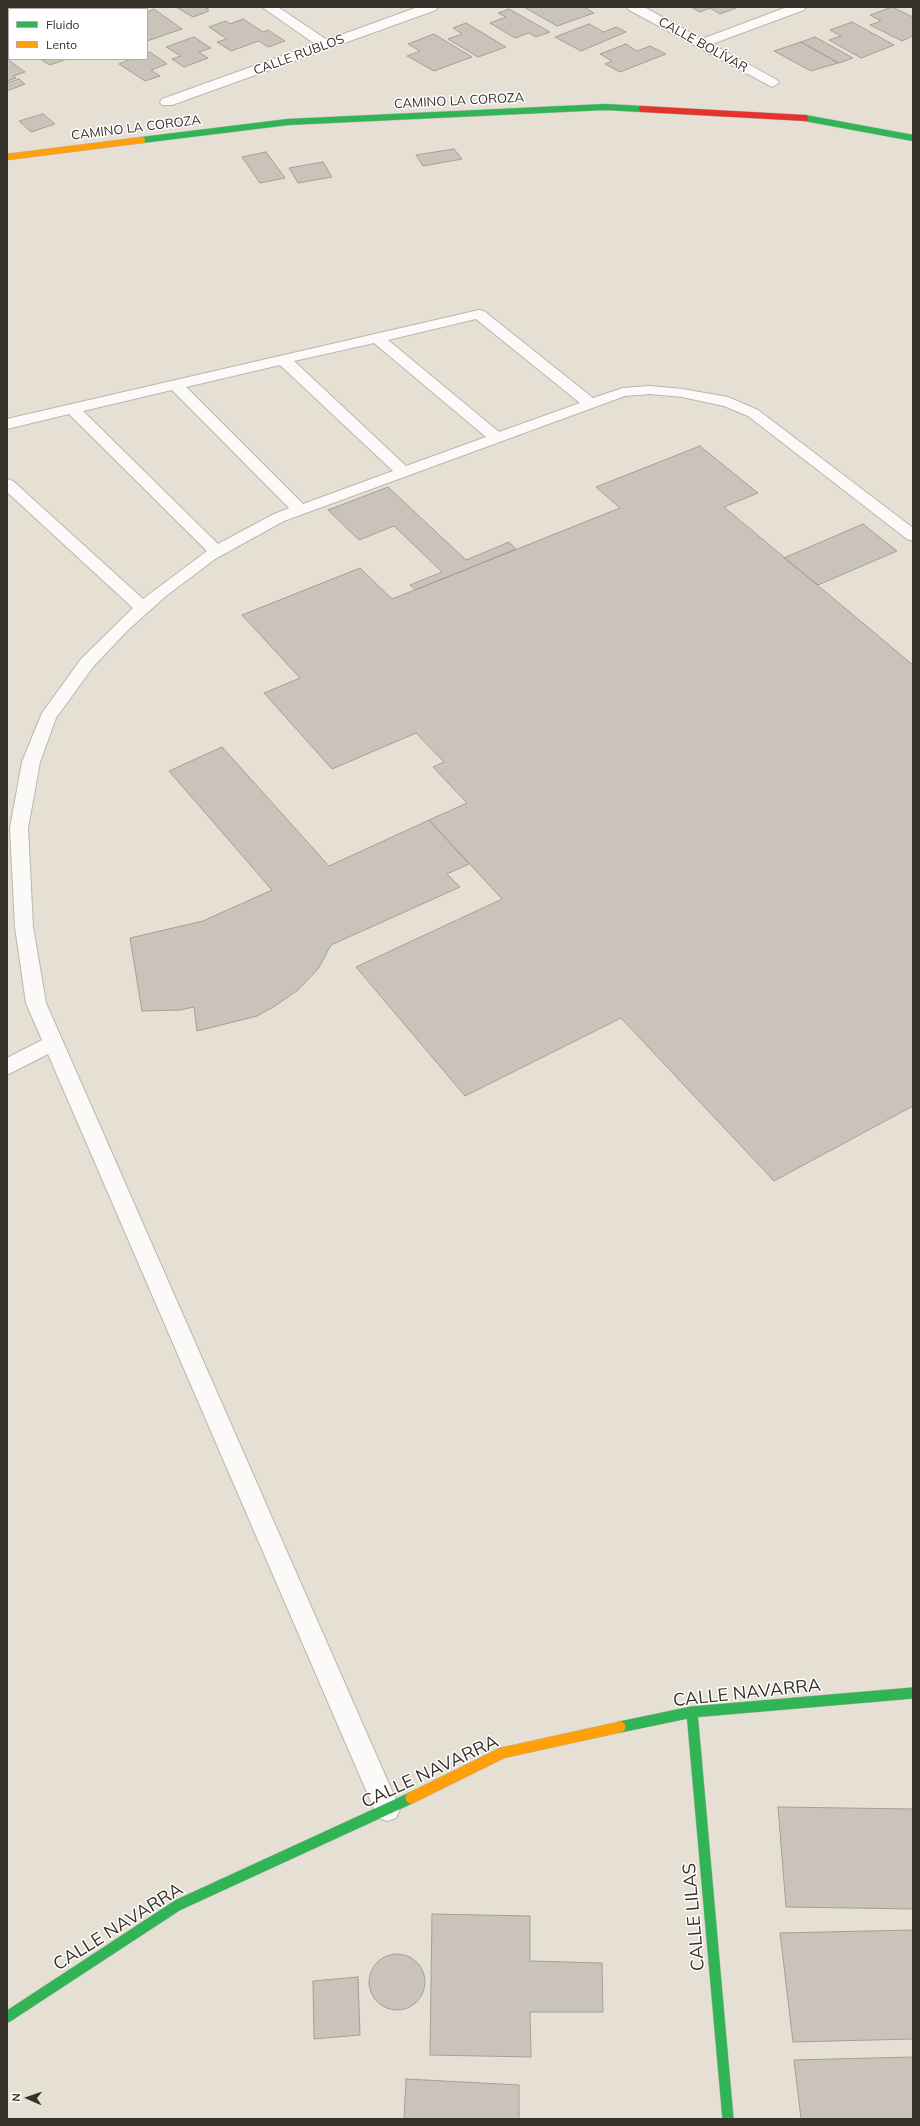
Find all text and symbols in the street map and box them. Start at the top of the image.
legend [8,8,148,60]
street label: CALLE BOLÍVAR [656,14,750,76]
text: Fluido [46,17,79,32]
street label: CALLE RUBLOS [251,31,347,79]
text: Lento [46,37,77,52]
street label: CAMINO LA COROZA [394,90,524,112]
street label: CAMINO LA COROZA [70,112,202,144]
street label: CALLE NAVARRA [672,1674,822,1712]
street label: CALLE NAVARRA [358,1731,502,1813]
street label: CALLE LILAS [679,1862,709,1972]
street label: CALLE NAVARRA [49,1878,187,1976]
north arrow [8,2078,48,2118]
text: N [9,2093,23,2102]

